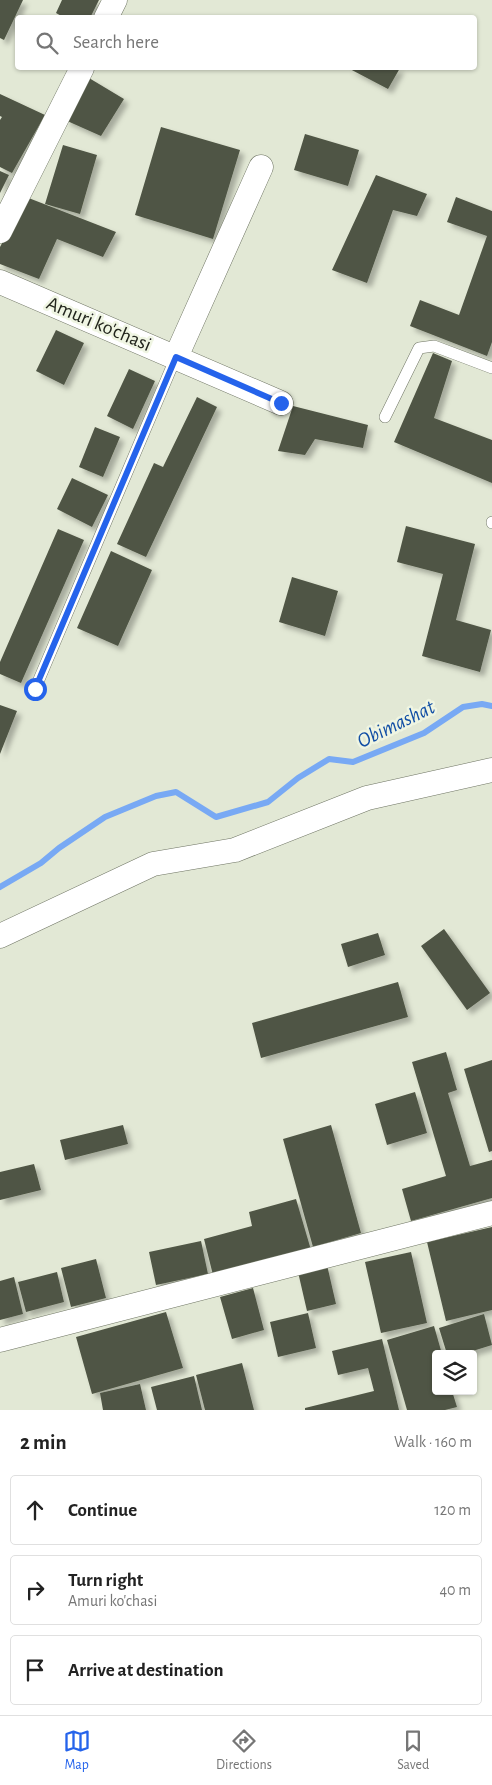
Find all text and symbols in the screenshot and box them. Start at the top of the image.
search box [15,15,477,70]
icon: search [33,29,61,57]
text: Search here [73,33,159,52]
street label: Amuri ko'chasi [44,293,154,355]
route end [270,392,293,415]
route start [24,678,47,701]
water label: Obimashat [354,696,438,752]
map controls [432,1350,477,1395]
button: layers [432,1350,477,1395]
text: 2 min [20,1432,67,1453]
text: Walk · 160 m [394,1434,472,1450]
icon: ahead [21,1496,49,1524]
text: Continue [68,1501,137,1520]
text: 120 m [434,1502,471,1518]
text: Turn right [68,1571,143,1590]
icon: right [21,1576,49,1604]
text: 40 m [439,1582,471,1598]
text: Amuri ko'chasi [68,1593,157,1609]
icon: arrive [21,1656,49,1684]
text: Arrive at destination [68,1661,224,1680]
tab: Map [63,1727,91,1774]
tab: Directions [216,1727,272,1774]
tab: Saved [397,1727,429,1774]

